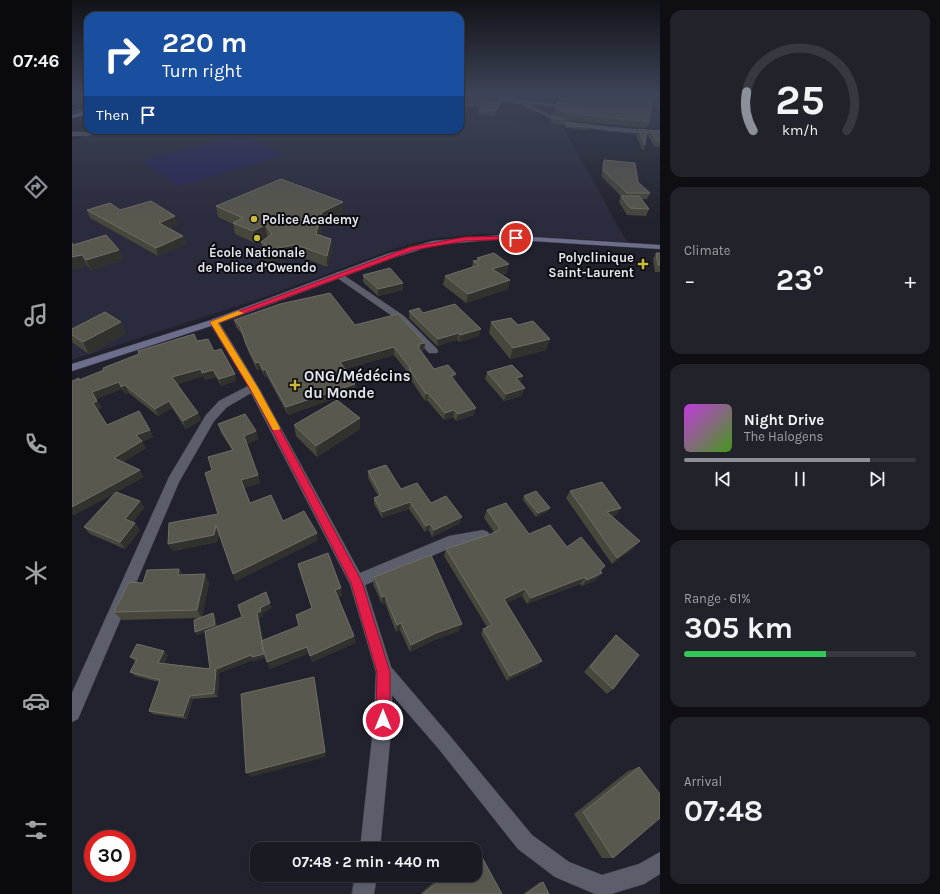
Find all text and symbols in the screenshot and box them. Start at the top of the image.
text: 220 m [162,26,247,59]
icon: right [96,28,148,80]
text: 07:46 [13,50,59,72]
text: Turn right [162,60,242,82]
text: 25 [775,76,825,124]
icon: arrive [137,104,159,126]
text: Then [96,106,129,124]
text: km/h [782,122,818,139]
icon: directions [22,173,50,201]
place label: Police Academy [262,212,359,227]
marker: Police Academy [249,214,259,224]
pin [499,221,533,255]
icon: arrive [505,227,527,249]
marker: École Nationale de Police d’Owendo [252,233,262,243]
place label: École Nationale de Police d’Owendo [198,243,316,275]
text: Climate [684,243,730,258]
place label: Polyclinique Saint-Laurent [548,250,634,280]
marker: Polyclinique Saint-Laurent [637,258,649,270]
text: 23° [776,262,824,298]
text: − [684,268,696,294]
text: + [904,268,916,294]
icon: music [22,301,50,329]
place label: ONG/Médécins du Monde [304,367,411,402]
marker: ONG/Médécins du Monde [289,379,301,391]
text: Night Drive [744,411,824,429]
text: The Halogens [744,429,823,444]
icon: phone [22,430,50,458]
icon: previous [712,468,734,490]
icon: pause [789,468,811,490]
icon: next [866,468,888,490]
icon: climate [22,559,50,587]
text: Range · 61% [684,591,751,606]
text: 305 km [684,610,793,646]
icon: car [22,687,50,715]
position arrow [362,699,404,741]
text: Arrival [684,774,722,789]
text: 07:48 [684,793,763,829]
icon: filters [22,816,50,844]
speed limit sign: 30 [84,830,136,882]
text: 07:48 · 2 min · 440 m [292,853,440,871]

